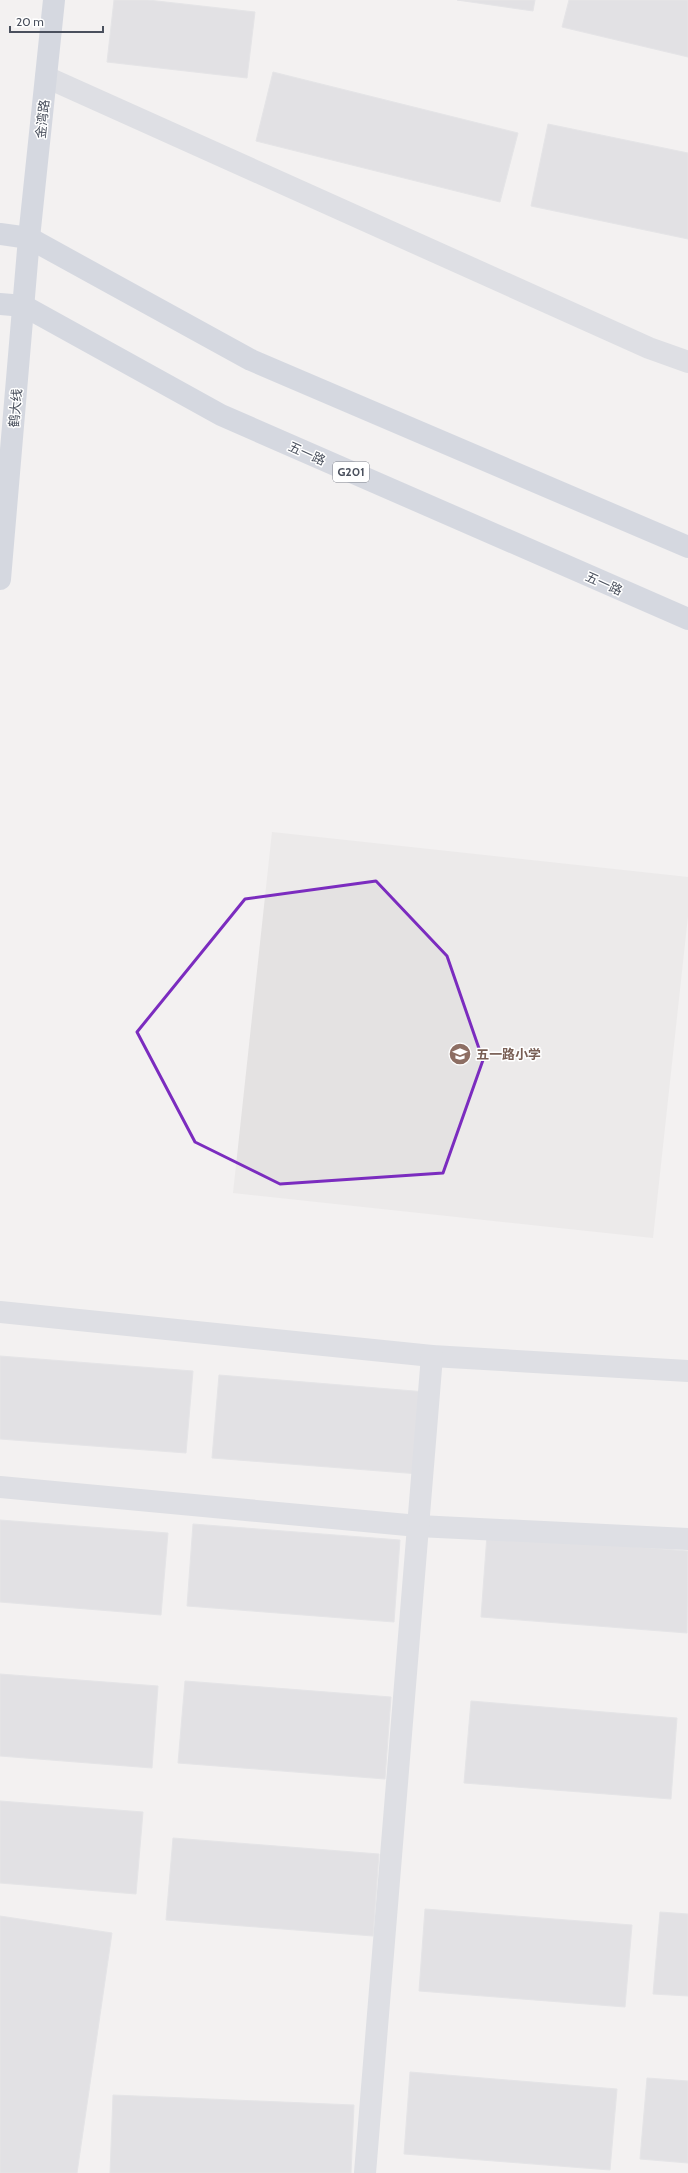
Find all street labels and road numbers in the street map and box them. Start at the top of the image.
street label: 金湾路 [32,99,52,139]
street label: 鹤大线 [5,388,25,428]
street label: 五一路 [286,438,328,468]
road number: G201 [333,462,369,482]
street label: 五一路 [583,568,625,598]

